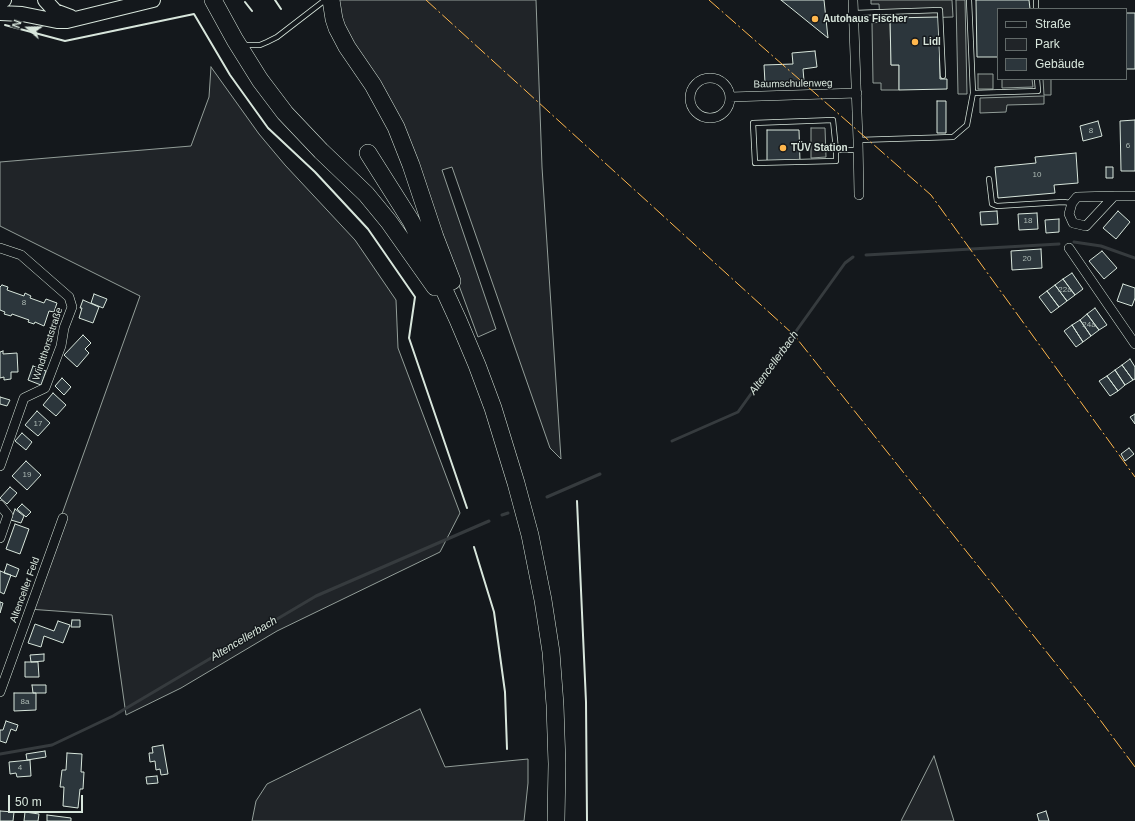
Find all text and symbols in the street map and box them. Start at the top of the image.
north arrow [8,8,48,48]
legend [997,8,1127,80]
place label: Autohaus Fischer [823,13,907,25]
marker: Autohaus Fischer [810,14,820,24]
text: Straße [1035,17,1071,31]
text: N [10,18,24,30]
place label: Lidl [923,36,941,48]
marker: Lidl [910,37,920,47]
text: Park [1035,37,1060,51]
text: Gebäude [1035,57,1084,71]
street label: Baumschulenweg [753,77,833,91]
house number: 8 [1089,126,1093,136]
house number: 6 [1126,141,1130,151]
place label: TÜV Station [791,142,848,154]
marker: TÜV Station [778,143,788,153]
house number: 10 [1033,170,1041,180]
house number: 18 [1024,216,1032,226]
house number: 20 [1023,254,1031,264]
house number: 22a [1058,285,1072,295]
house number: 8 [22,298,26,308]
street label: Windthorststraße [31,306,65,382]
house number: 24a [1082,320,1096,330]
water label: Altencellerbach [747,329,801,397]
house number: 17 [34,419,42,429]
house number: 19 [23,470,31,480]
street label: Altenceller Feld [8,556,42,624]
water label: Altencellerbach [208,614,280,664]
house number: 8a [21,697,29,707]
house number: 4 [18,763,22,773]
scale bar [10,787,85,813]
text: 50 m [15,795,42,809]

